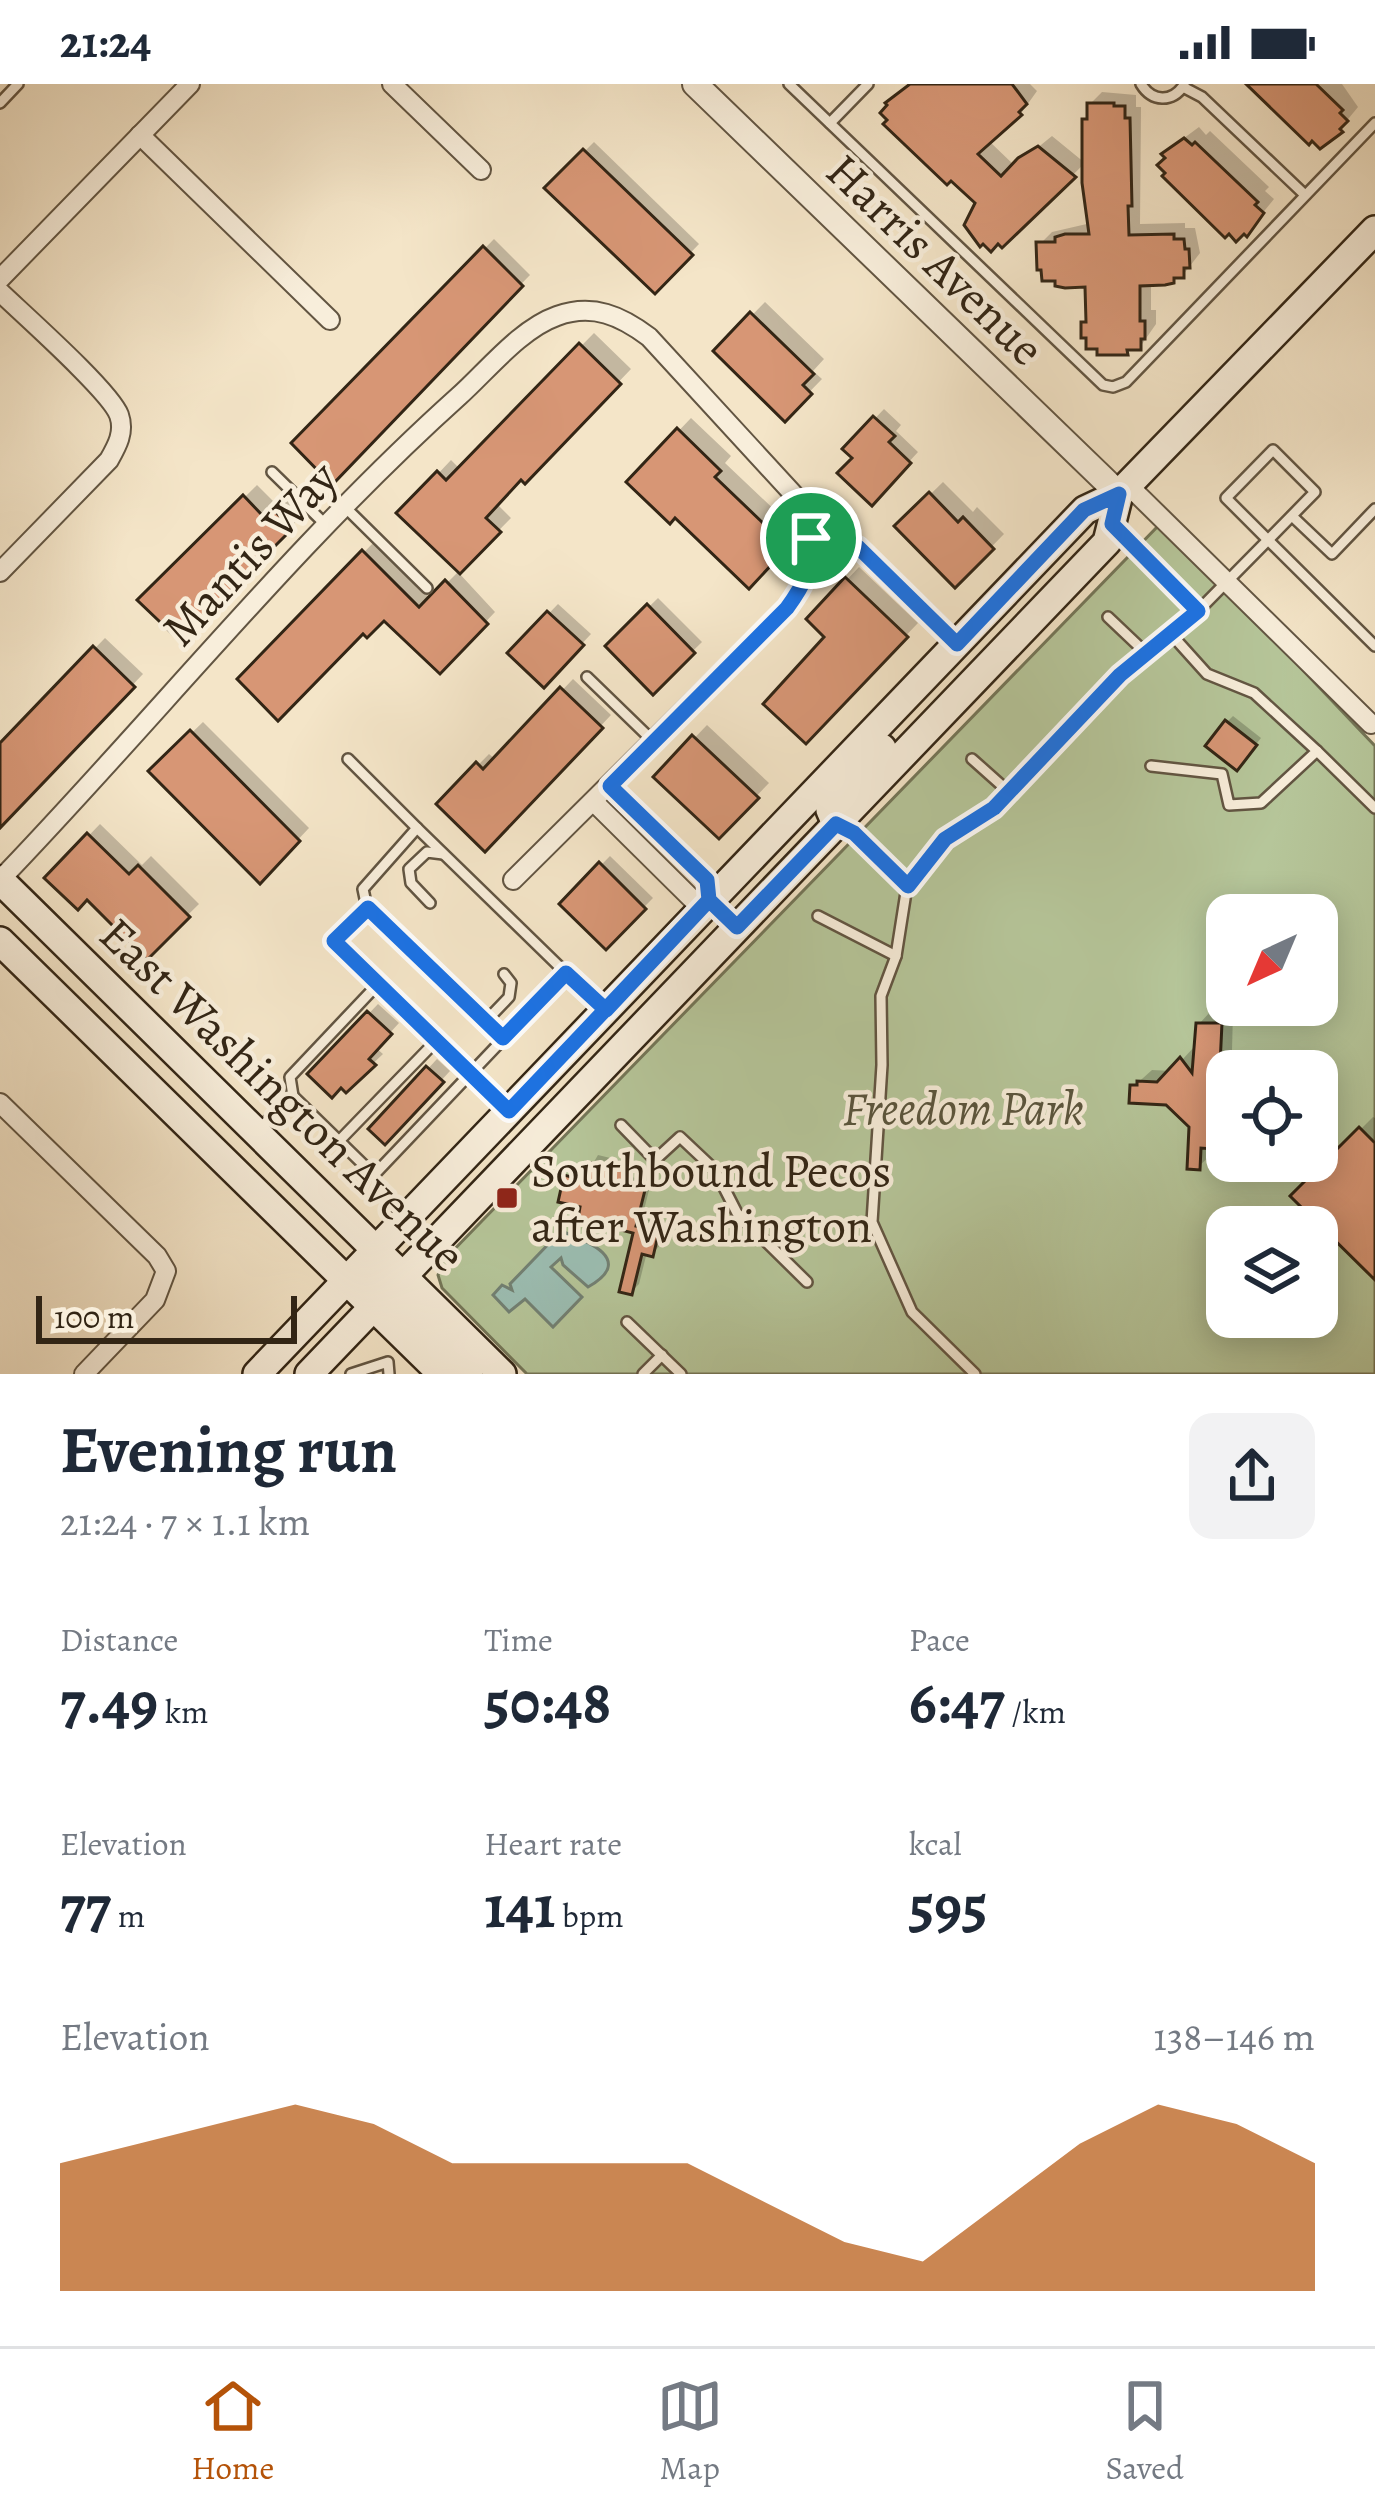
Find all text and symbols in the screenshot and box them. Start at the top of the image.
text: 21:24 [60,11,151,73]
street label: Harris Avenue [812,139,1059,381]
street label: Mantis Way [147,446,353,661]
pin [760,487,862,589]
icon: arrive [778,505,844,571]
north arrow [1206,894,1338,1026]
map controls [1206,894,1338,1338]
street label: East Washington Avenue [85,903,480,1287]
button: locate [1206,1050,1338,1182]
park label: Freedom Park [842,1075,1084,1141]
place label: Southbound Pecos after Washington [531,1138,891,1259]
marker: Southbound Pecos after Washington [494,1185,520,1211]
button: layers [1206,1206,1338,1338]
scale bar [36,1290,297,1343]
text: 100 m [54,1294,134,1339]
text: Evening run [60,1405,397,1495]
button: share [1189,1413,1315,1539]
text: 21:24 · 7 × 1.1 km [60,1495,310,1548]
text: Distance [60,1617,178,1662]
text: Time [484,1617,553,1662]
text: Pace [909,1617,970,1662]
text: 7.49 [60,1662,158,1744]
text: 50:48 [484,1662,611,1744]
text: 6:47 [909,1662,1005,1744]
text: km [158,1689,209,1734]
text: /km [1005,1689,1066,1734]
text: Elevation [60,1821,187,1866]
text: Heart rate [484,1821,622,1866]
text: kcal [909,1821,962,1866]
text: 77 [60,1866,111,1948]
text: 141 [484,1866,556,1948]
text: 595 [909,1866,988,1948]
text: m [111,1893,145,1938]
text: bpm [556,1893,624,1938]
text: Elevation [60,2010,210,2063]
text: 138–146 m [1154,2010,1315,2063]
tab: Home [191,2373,274,2490]
tab: Map [657,2373,723,2490]
tab: Saved [1105,2373,1184,2490]

